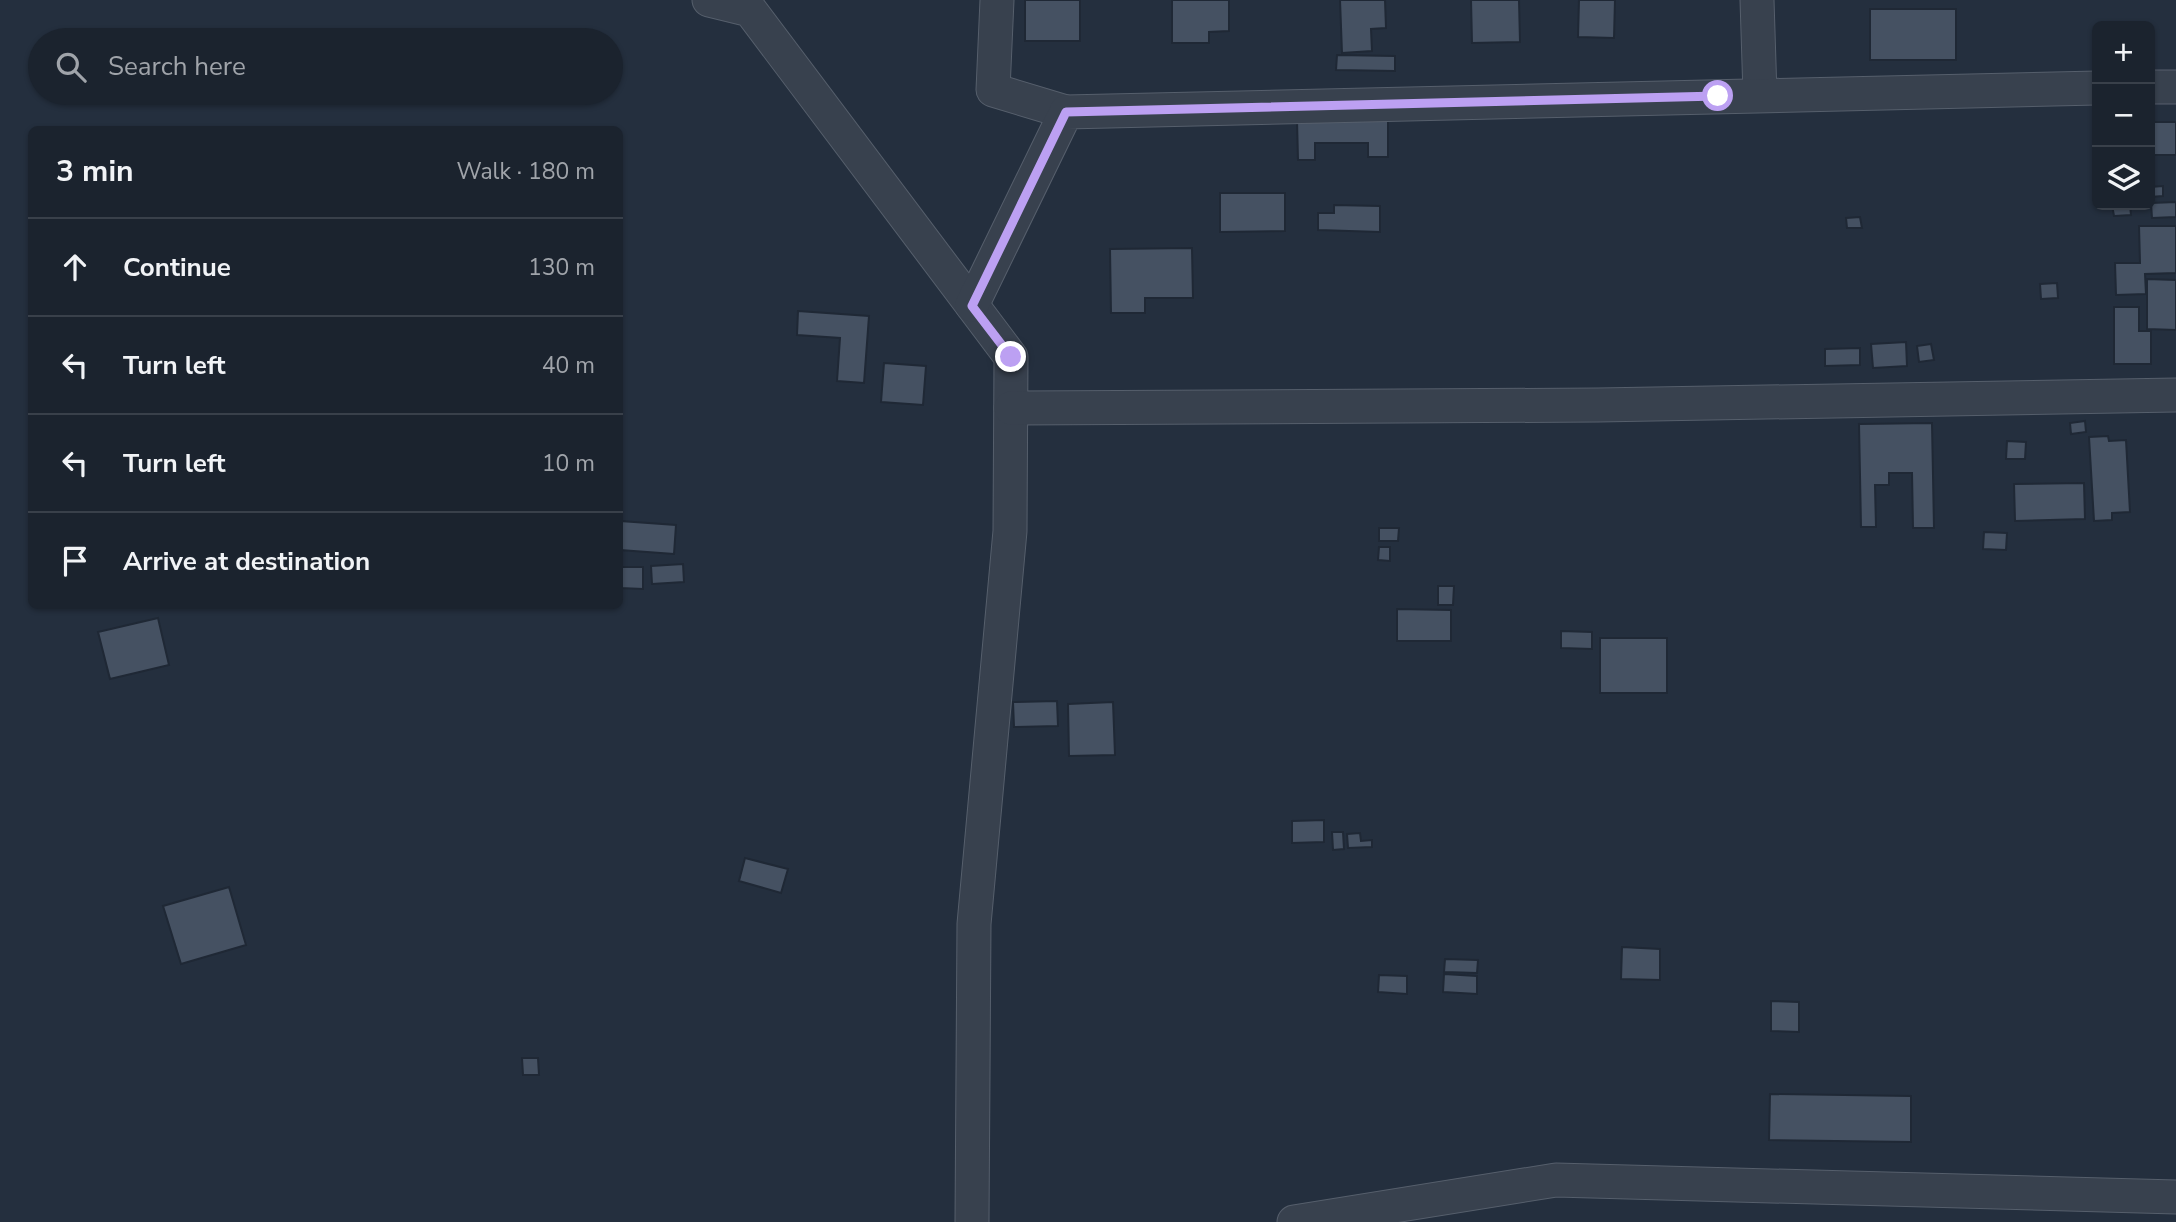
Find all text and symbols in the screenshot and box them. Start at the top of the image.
map controls [2092,21,2155,210]
button: + [2092,21,2155,84]
search box [28,28,623,105]
icon: search [52,48,90,86]
text: Search here [108,49,246,84]
route start [1702,80,1733,111]
button: − [2092,84,2155,147]
button: layers [2092,147,2155,210]
text: 3 min [56,151,134,192]
text: Walk · 180 m [456,156,595,187]
icon: ahead [56,248,94,286]
text: Continue [123,250,231,285]
text: 130 m [528,252,595,283]
route end [995,341,1026,372]
icon: left [56,346,94,384]
text: Turn left [123,348,226,383]
text: 40 m [542,350,595,381]
icon: left [56,444,94,482]
text: Turn left [123,446,226,481]
text: 10 m [542,448,595,479]
icon: arrive [56,542,94,580]
text: Arrive at destination [123,544,370,579]

